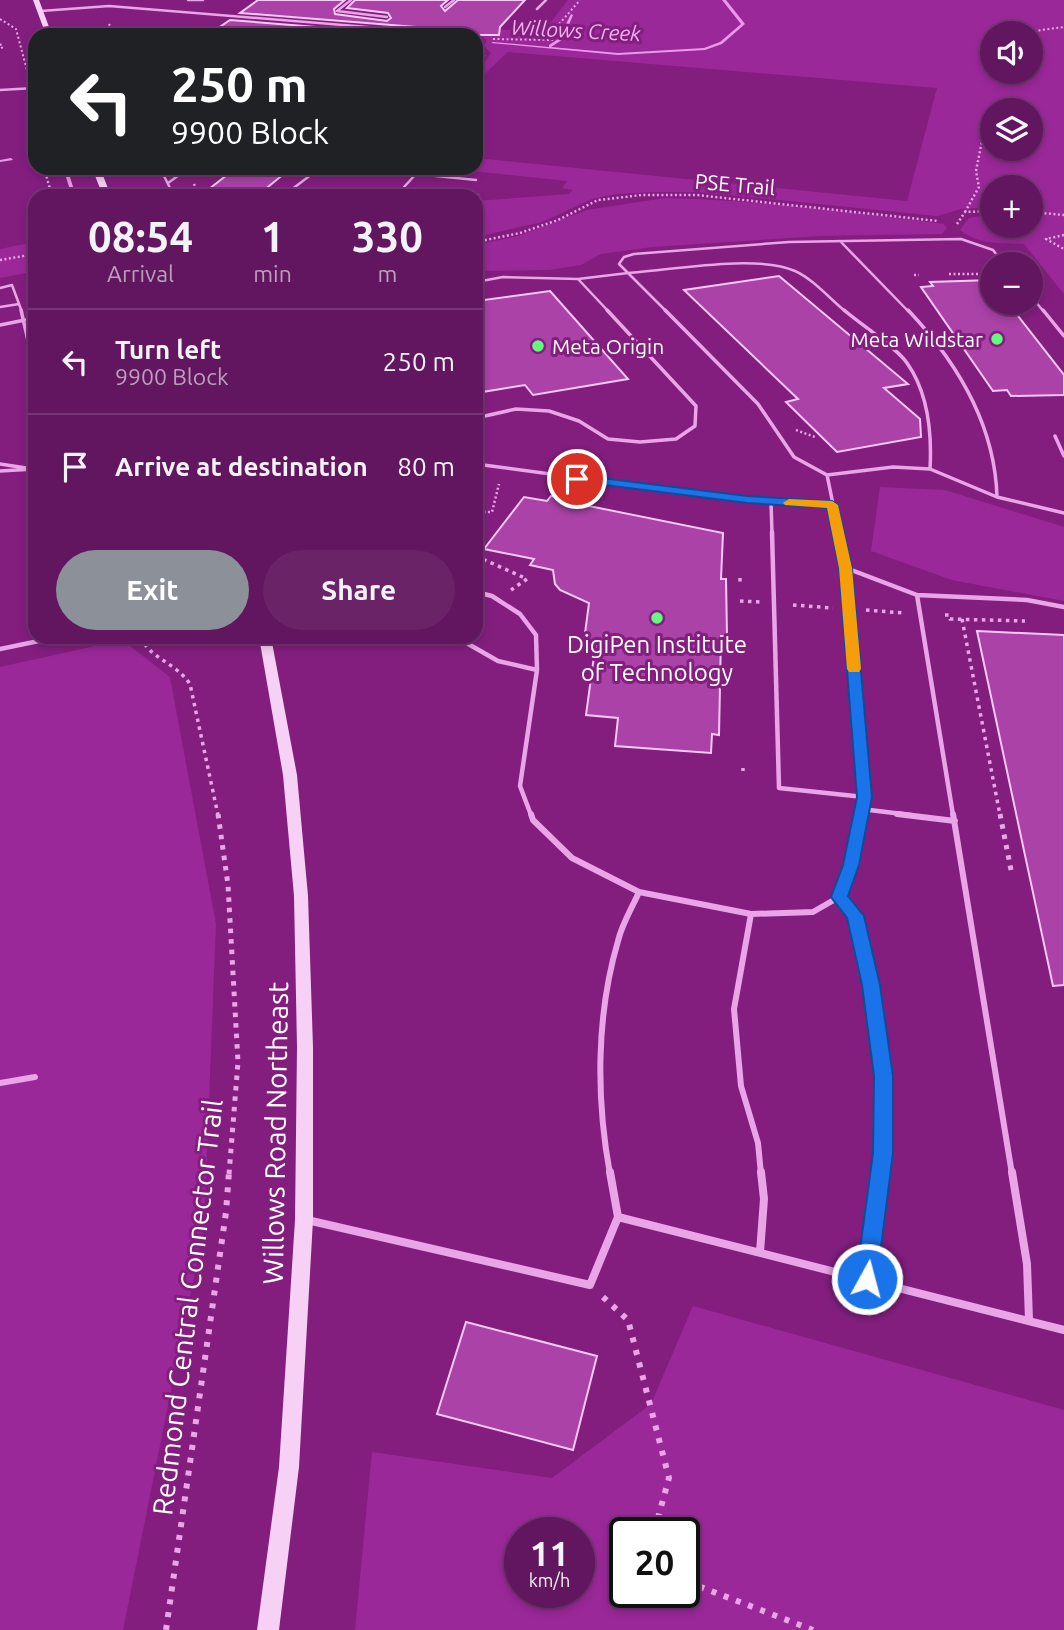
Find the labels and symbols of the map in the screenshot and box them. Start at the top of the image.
water label: Willows Creek [510,15,642,45]
street label: PSE Trail [694,169,776,199]
place label: Meta Wildstar [851,327,983,351]
marker: Meta Wildstar [989,331,1005,347]
place label: Meta Origin [552,334,664,358]
marker: Meta Origin [530,338,546,354]
pin [547,449,607,509]
marker: DigiPen Institute of Technology [649,610,665,626]
place label: DigiPen Institute of Technology [567,631,747,686]
street label: Willows Road Northeast [257,981,293,1285]
street label: Redmond Central Connector Trail [146,1097,228,1517]
position arrow [830,1242,904,1316]
speed limit sign: 20 [609,1517,700,1608]

